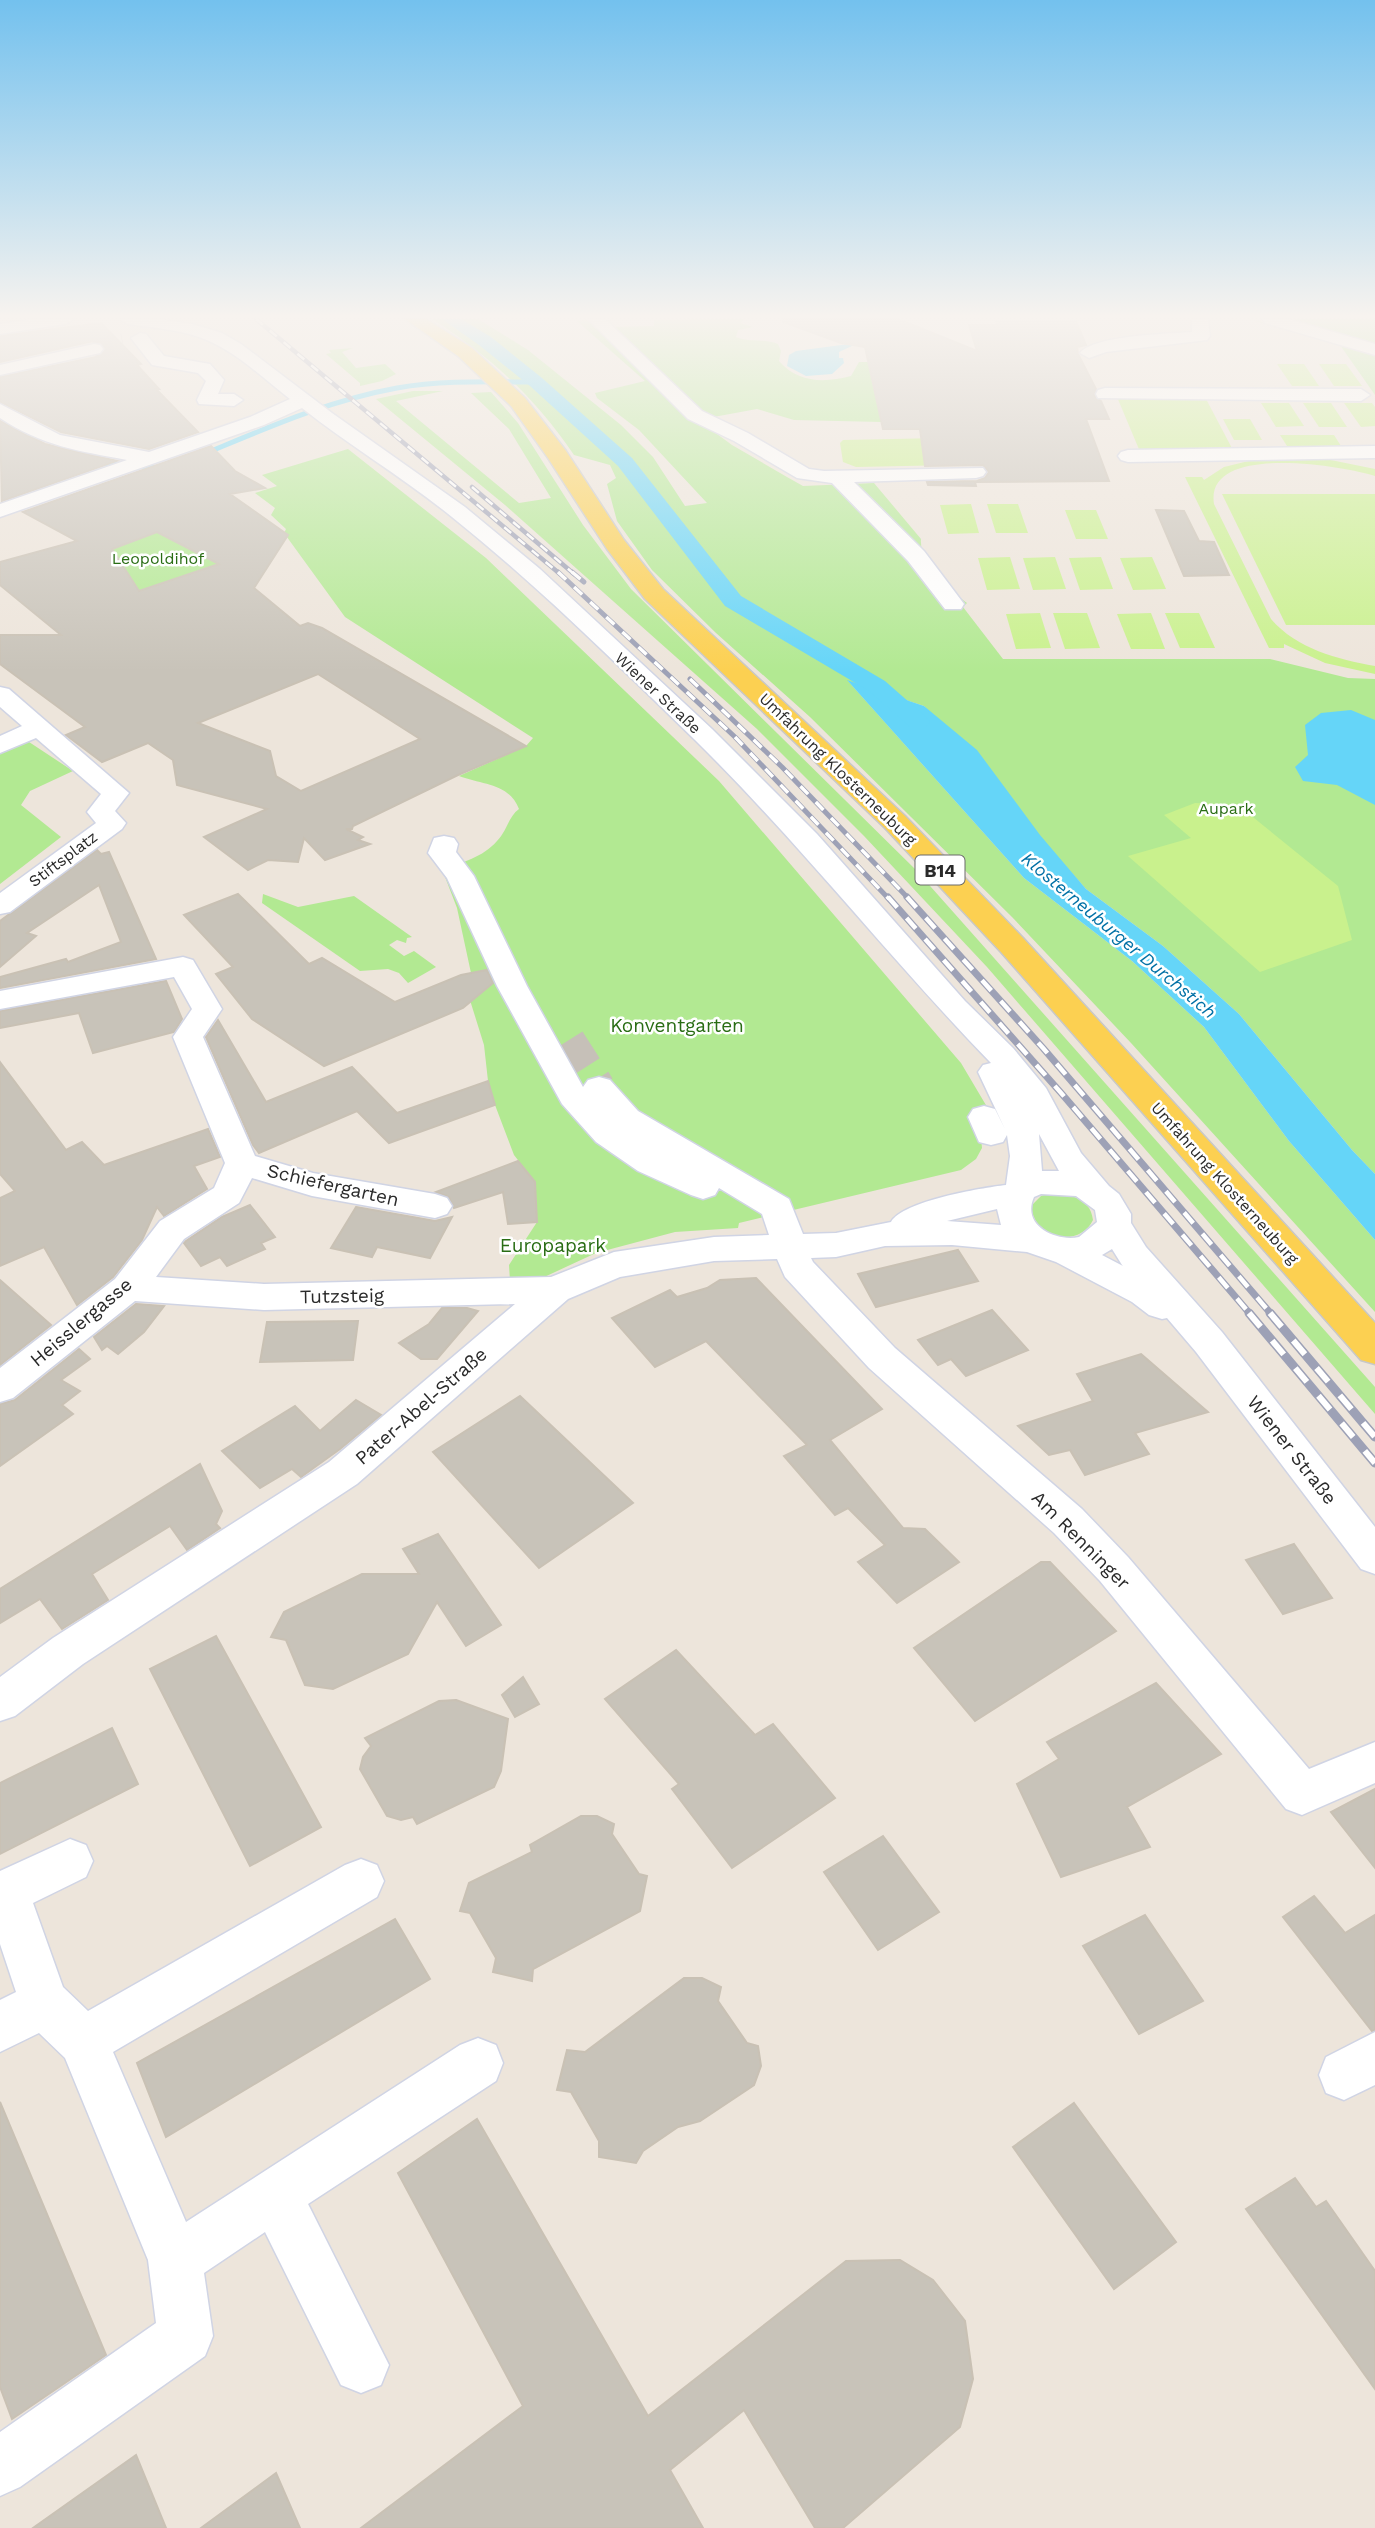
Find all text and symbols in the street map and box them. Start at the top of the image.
park label: Leopoldihof [112,549,205,568]
street label: Wiener Straße [611,648,705,738]
street label: Umfahrung Klosterneuburg [756,689,921,849]
park label: Aupark [1199,799,1253,818]
street label: Stiftsplatz [25,827,101,891]
water label: Klosterneuburger Durchstich [1018,848,1220,1022]
road number: B14 [916,856,964,884]
park label: Konventgarten [610,1014,744,1037]
street label: Umfahrung Klosterneuburg [1147,1098,1303,1268]
street label: Schiefergarten [265,1159,401,1211]
park label: Europapark [500,1234,606,1257]
street label: Heisslergasse [25,1273,137,1371]
street label: Tutzsteig [300,1284,385,1308]
street label: Pater-Abel-Straße [350,1342,492,1470]
street label: Wiener Straße [1242,1391,1342,1509]
street label: Am Renninger [1027,1486,1135,1594]

